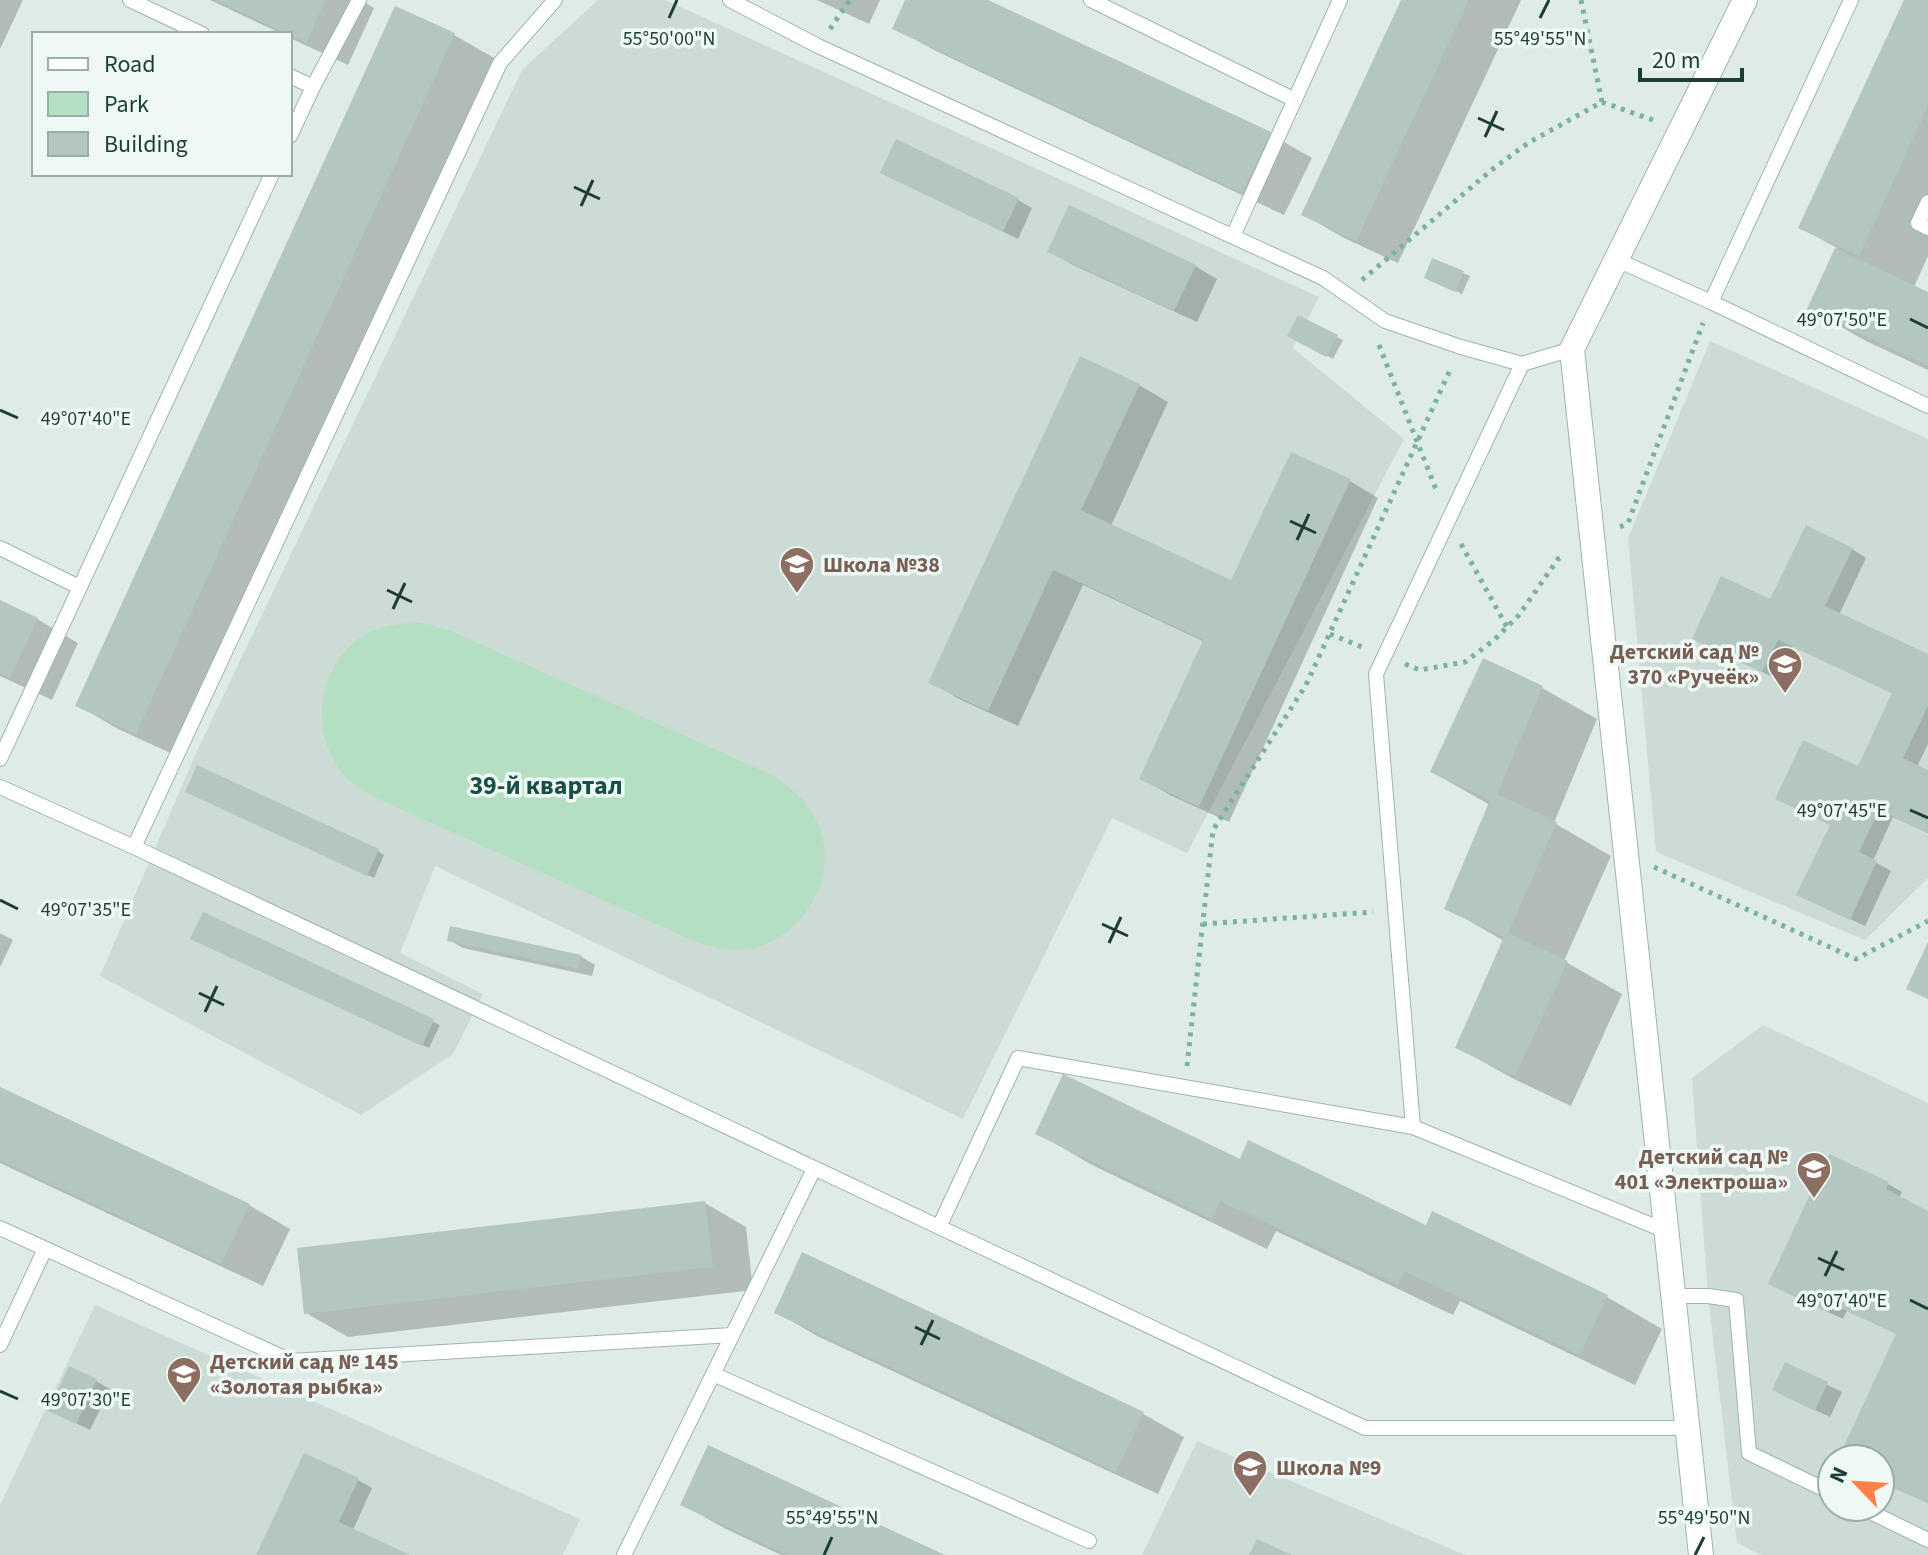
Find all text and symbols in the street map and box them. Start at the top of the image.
text: 55°50'00"N [623,25,715,53]
text: 55°49'55"N [1494,25,1586,53]
legend [32,32,292,176]
scale bar [1640,32,1742,82]
text: 20 m [1652,43,1701,78]
text: Road [104,47,156,82]
text: Park [104,87,149,122]
text: Building [104,127,188,162]
text: 49°07'50"E [1797,306,1887,334]
text: 49°07'40"E [41,405,131,433]
school or university icon: Школа №38 [778,545,816,595]
place label: Школа №38 [823,549,940,581]
place label: Детский сад № 370 «Ручеёк» [1610,636,1759,693]
school or university icon: Детский сад № 370 «Ручеёк» [1766,645,1804,695]
district label: 39-й квартал [469,767,623,804]
text: 49°07'45"E [1797,797,1887,825]
text: 49°07'35"E [41,896,131,924]
place label: Детский сад № 401 «Электроша» [1615,1141,1788,1198]
school or university icon: Детский сад № 401 «Электроша» [1795,1150,1833,1200]
text: 49°07'40"E [1797,1287,1887,1315]
place label: Детский сад № 145 «Золотая рыбка» [210,1346,399,1403]
school or university icon: Детский сад № 145 «Золотая рыбка» [165,1355,203,1405]
text: 49°07'30"E [41,1386,131,1414]
north arrow [1816,1443,1896,1523]
school or university icon: Школа №9 [1231,1448,1269,1498]
place label: Школа №9 [1276,1452,1381,1484]
text: N [1821,1462,1856,1488]
text: 55°49'55"N [786,1504,878,1532]
text: 55°49'50"N [1658,1504,1750,1532]

